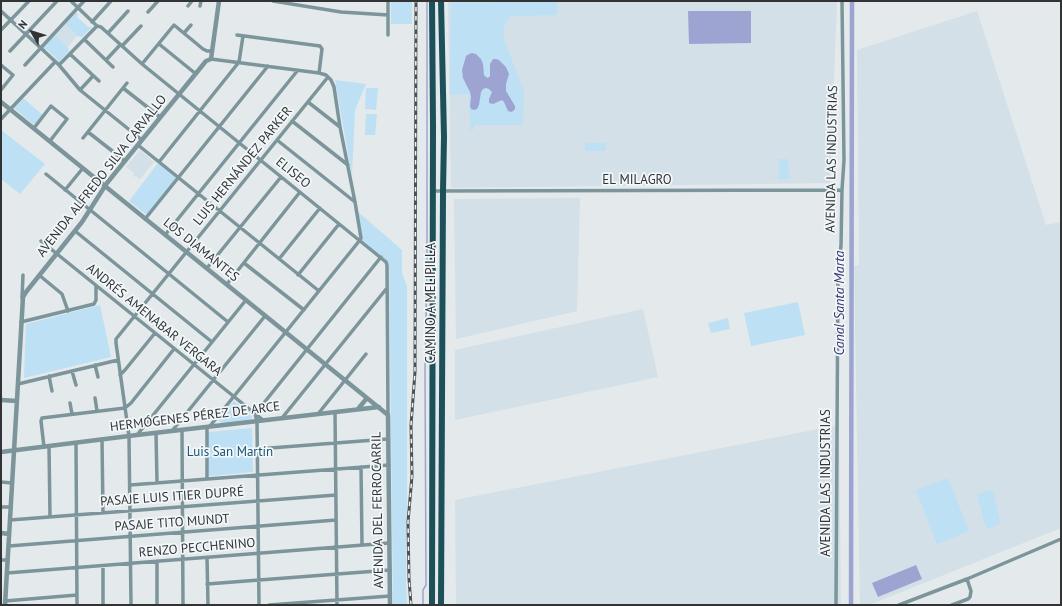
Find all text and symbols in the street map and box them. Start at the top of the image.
north arrow [12,12,52,52]
text: N [15,17,30,32]
street label: AVENIDA LAS INDUSTRIAS [823,85,841,233]
street label: AVENIDA ALFREDO SILVA CARVALLO [34,92,170,260]
street label: LUIS HERNÁNDEZ PARKER [190,103,296,229]
street label: ELISEO [272,154,314,192]
street label: EL MILAGRO [602,172,672,188]
street label: LOS DIAMANTES [160,215,242,285]
street label: CAMINO A MELIPILLA [423,243,439,363]
water label: Canal Santa Marta [832,251,848,355]
street label: ANDRÉS AMENABAR VERGARA [83,261,225,379]
street label: HERMÓGENES PÉREZ DE ARCE [109,399,281,435]
street label: AVENIDA LAS INDUSTRIAS [818,409,834,557]
street label: AVENIDA DEL FERROCARRIL [369,431,387,589]
park label: Luis San Martín [187,444,273,460]
street label: PASAJE LUIS ITIER DUPRÉ [100,484,244,510]
street label: PASAJE TITO MUNDT [114,511,230,535]
street label: RENZO PECCHENINO [138,535,256,561]

